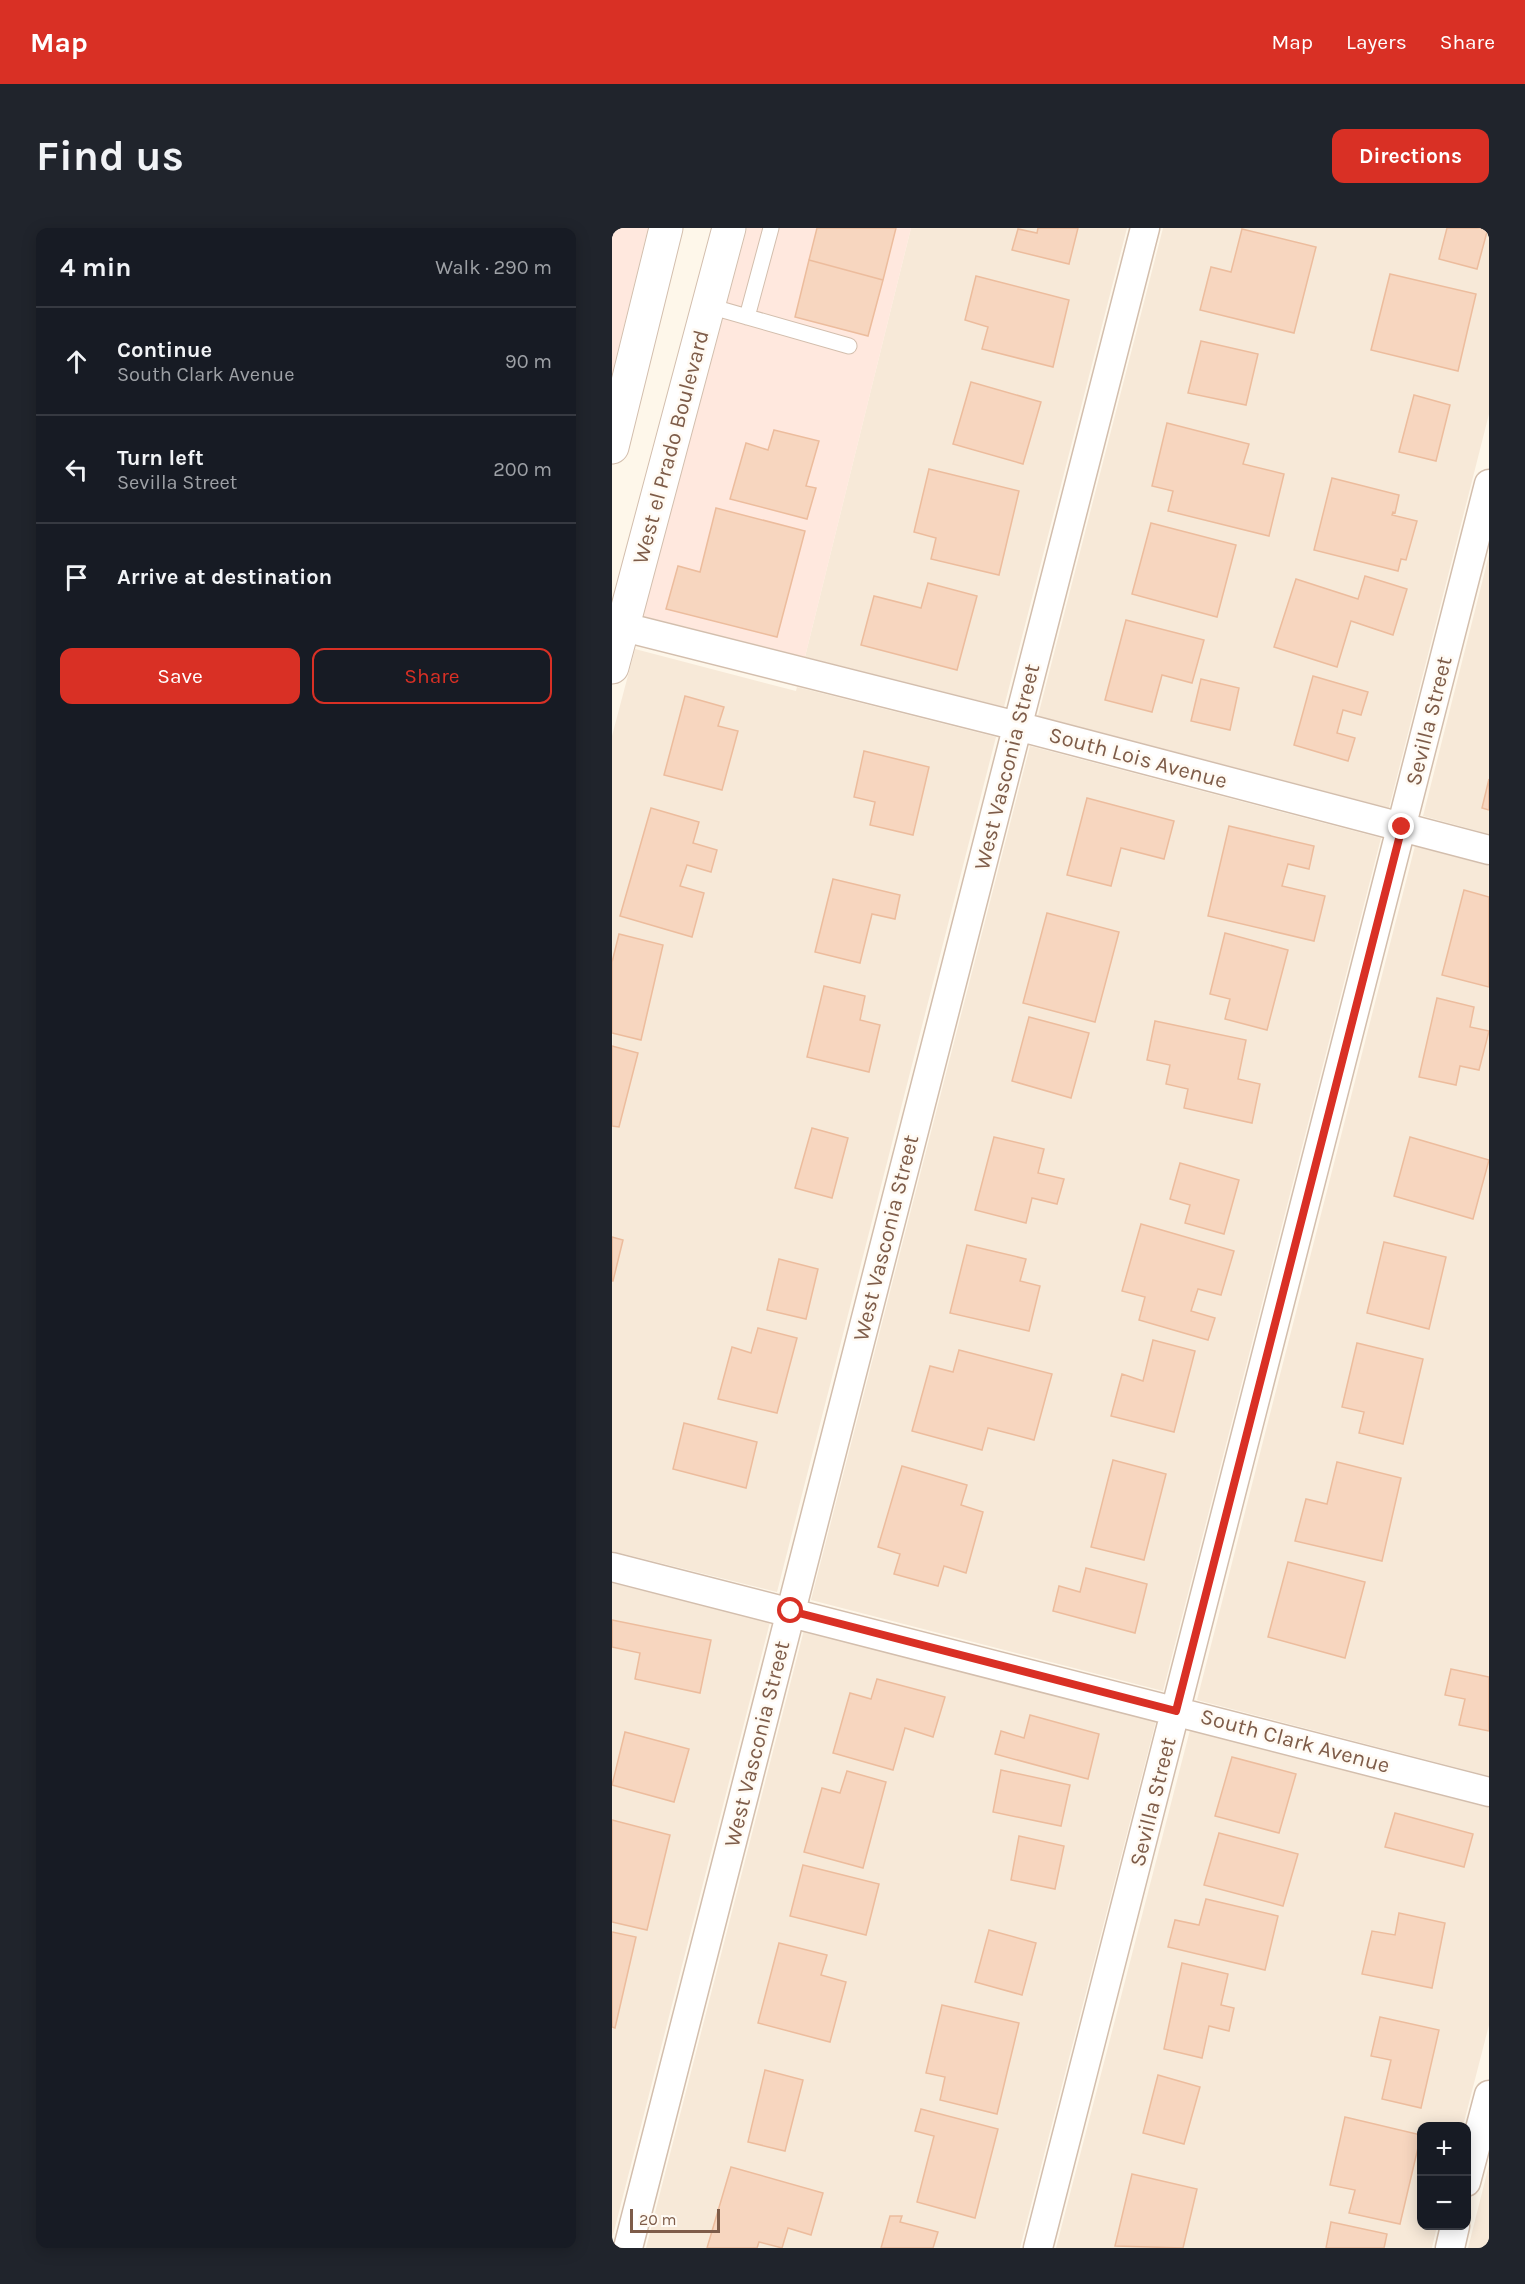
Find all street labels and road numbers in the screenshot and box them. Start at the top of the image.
street label: West el Prado Boulevard [627,327,715,567]
street label: Sevilla Street [1400,654,1458,788]
street label: West Vasconia Street [969,661,1045,873]
street label: South Lois Avenue [1046,722,1230,794]
street label: West Vasconia Street [848,1132,924,1344]
street label: West Vasconia Street [719,1638,795,1850]
street label: South Clark Avenue [1197,1703,1393,1779]
street label: Sevilla Street [1124,1735,1182,1869]

